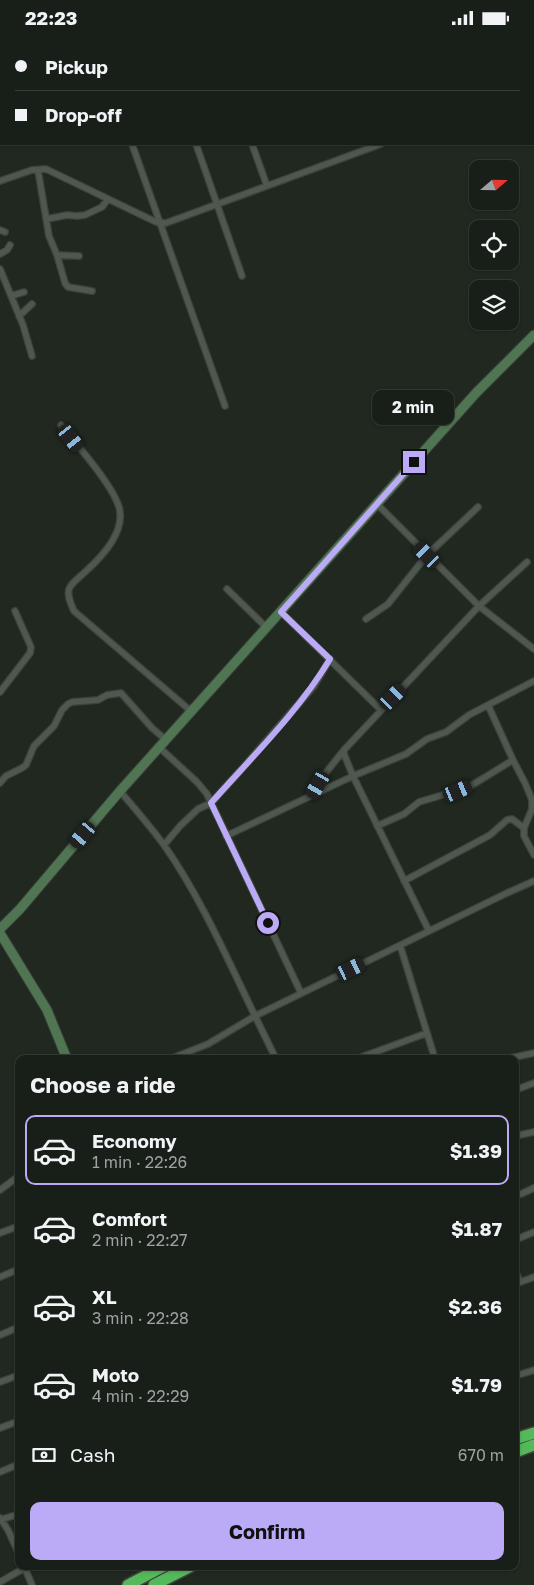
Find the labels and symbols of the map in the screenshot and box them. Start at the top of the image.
north arrow [469,160,519,210]
callout: 2 min [373,389,455,425]
car [55,422,86,454]
route end [403,451,425,473]
car [411,539,442,571]
car [377,681,408,713]
car [304,768,331,802]
car [441,778,474,804]
car [67,819,98,851]
route start [257,912,279,934]
car [334,956,367,982]

